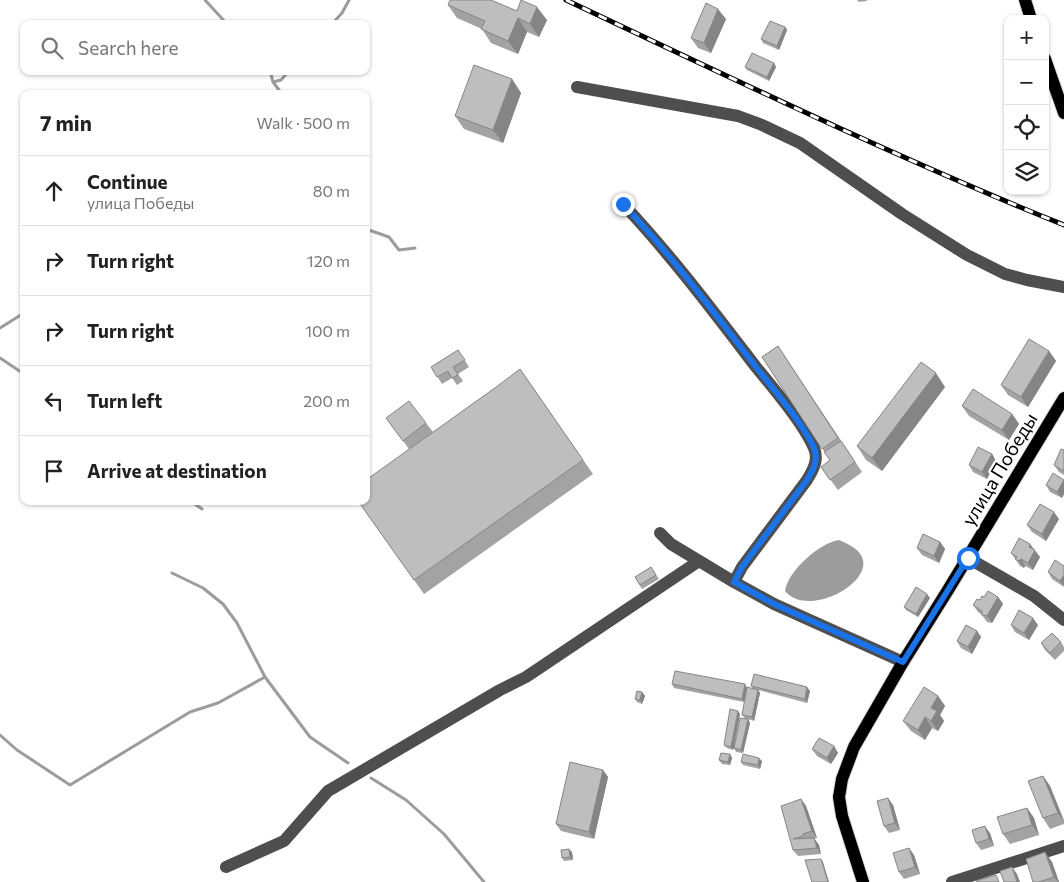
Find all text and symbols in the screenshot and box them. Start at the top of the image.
map controls [1004,15,1049,195]
button: + [1004,15,1049,60]
search box [20,20,370,75]
icon: search [38,34,66,62]
text: Search here [78,36,178,59]
button: − [1004,60,1049,105]
button: locate [1004,105,1049,150]
text: 7 min [40,110,92,135]
text: Walk · 500 m [256,113,350,132]
button: layers [1004,150,1049,195]
text: Continue [87,170,167,193]
icon: ahead [40,177,68,205]
text: 80 m [313,181,350,200]
text: улица Победы [87,193,194,212]
route end [612,193,635,216]
icon: right [40,247,68,275]
text: Turn right [87,249,174,272]
text: 120 m [307,251,350,270]
icon: right [40,317,68,345]
text: Turn right [87,319,174,342]
text: 100 m [305,321,350,340]
icon: left [40,387,68,415]
text: Turn left [87,389,162,412]
text: 200 m [303,391,350,410]
street label: улица Победы [956,408,1042,530]
icon: arrive [40,457,68,485]
text: Arrive at destination [87,459,267,482]
route start [957,547,980,570]

